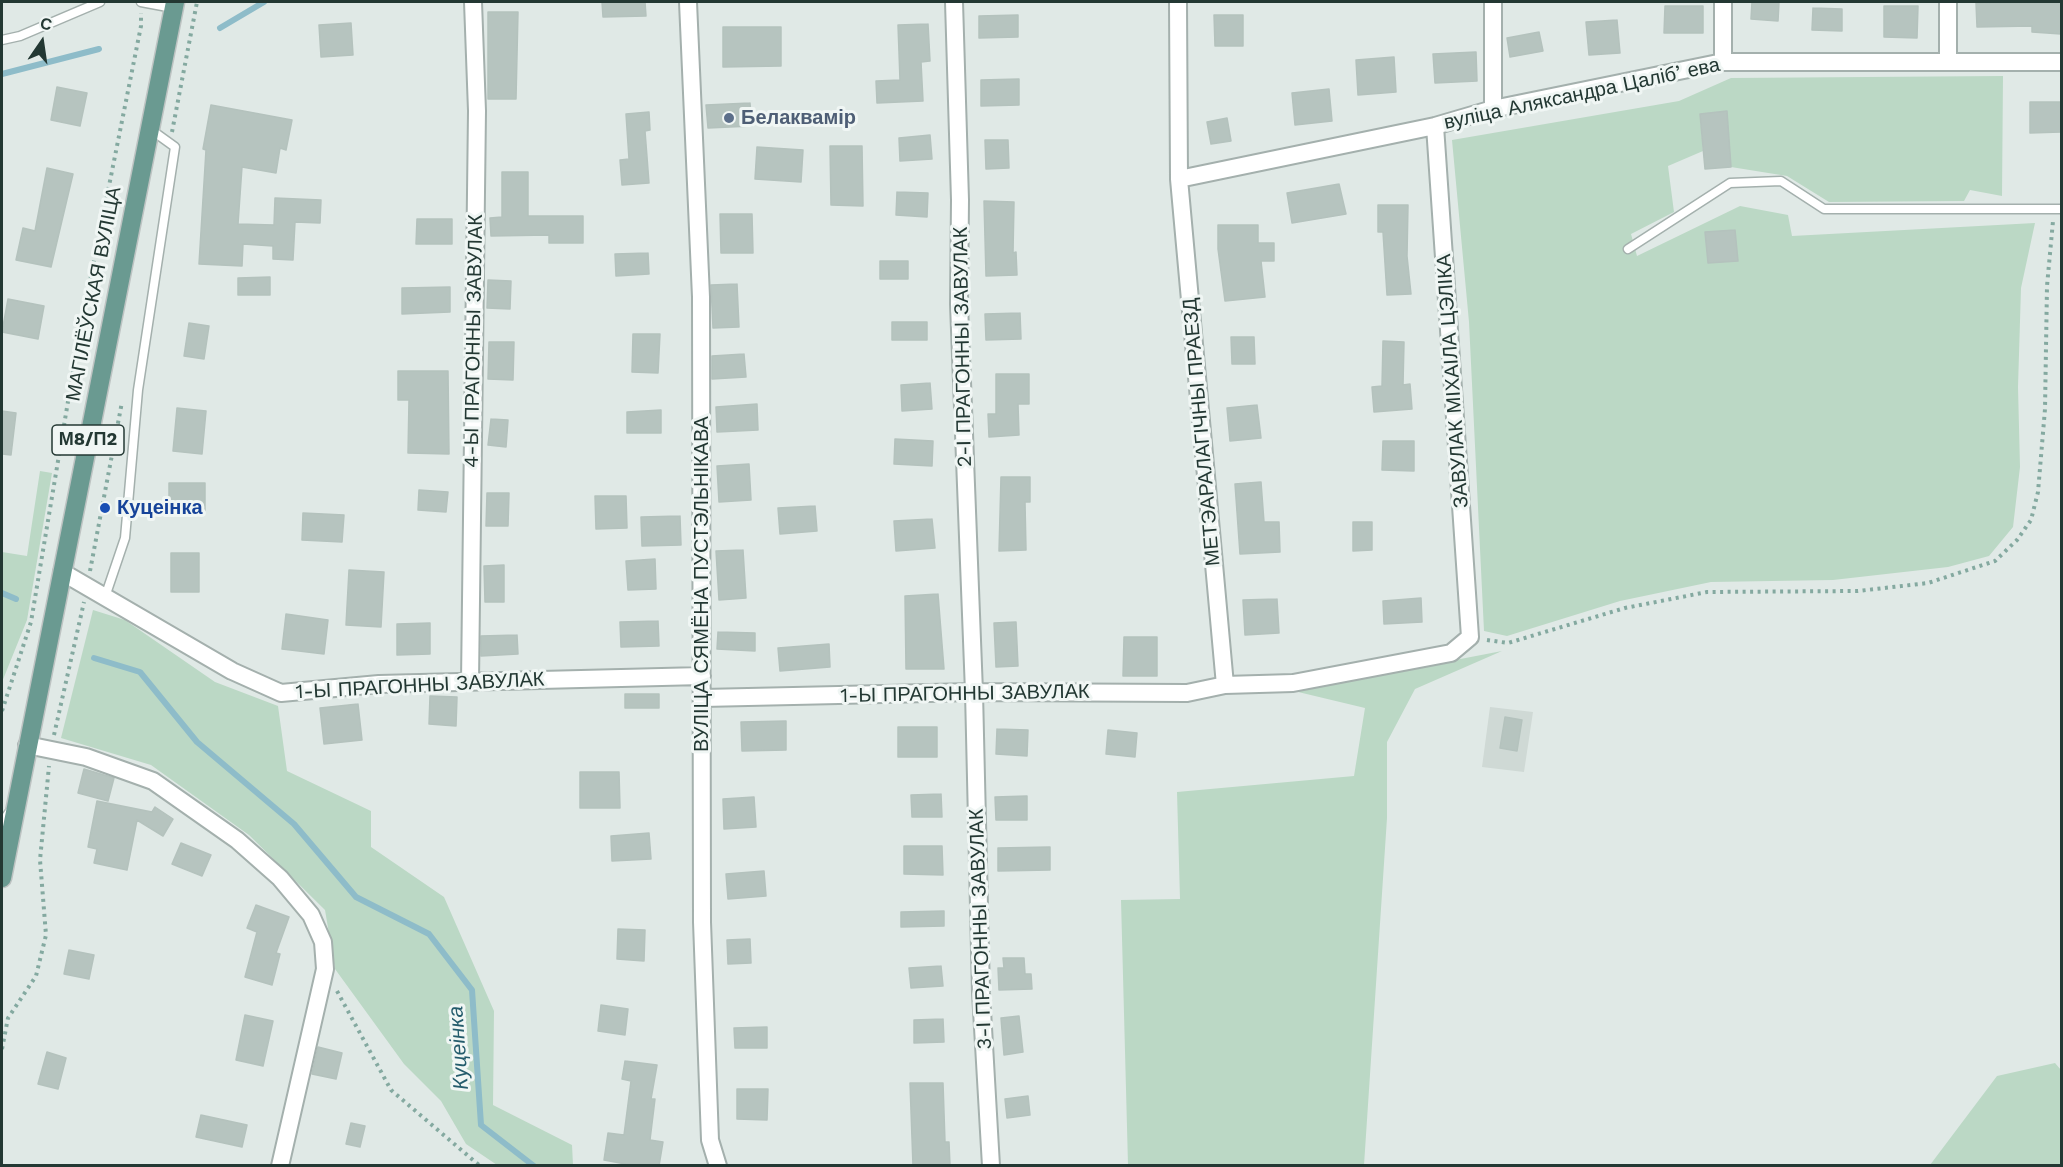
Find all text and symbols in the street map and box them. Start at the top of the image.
north arrow [12,12,72,72]
text: С [38,13,54,35]
street label: вуліца Аляксандра Цалібʼева [1442,53,1722,135]
place label: Белаквамір [741,106,856,130]
marker: Белаквамір [722,111,736,125]
street label: МАГІЛЁЎСКАЯ ВУЛІЦА [61,185,127,403]
street label: 4-Ы ПРАГОННЫ ЗАВУЛАК [460,214,488,468]
street label: 2-І ПРАГОННЫ ЗАВУЛАК [949,227,977,467]
street label: ЗАВУЛАК МІХАІЛА ЦЭЛІКА [1432,253,1474,509]
street label: МЕТЭАРАЛАГІЧНЫ ПРАЕЗД [1178,297,1226,567]
street label: ВУЛІЦА СЯМЁНА ПУСТЭЛЬНІКАВА [690,416,714,752]
road number: М8/П2 [52,425,124,455]
place label: Куцеінка [117,496,203,520]
marker: Куцеінка [98,501,112,515]
street label: 1-Ы ПРАГОННЫ ЗАВУЛАК [295,667,545,705]
street label: 1-Ы ПРАГОННЫ ЗАВУЛАК [840,680,1090,708]
street label: 3-І ПРАГОННЫ ЗАВУЛАК [965,808,997,1050]
water label: Куцеінка [443,1005,475,1091]

